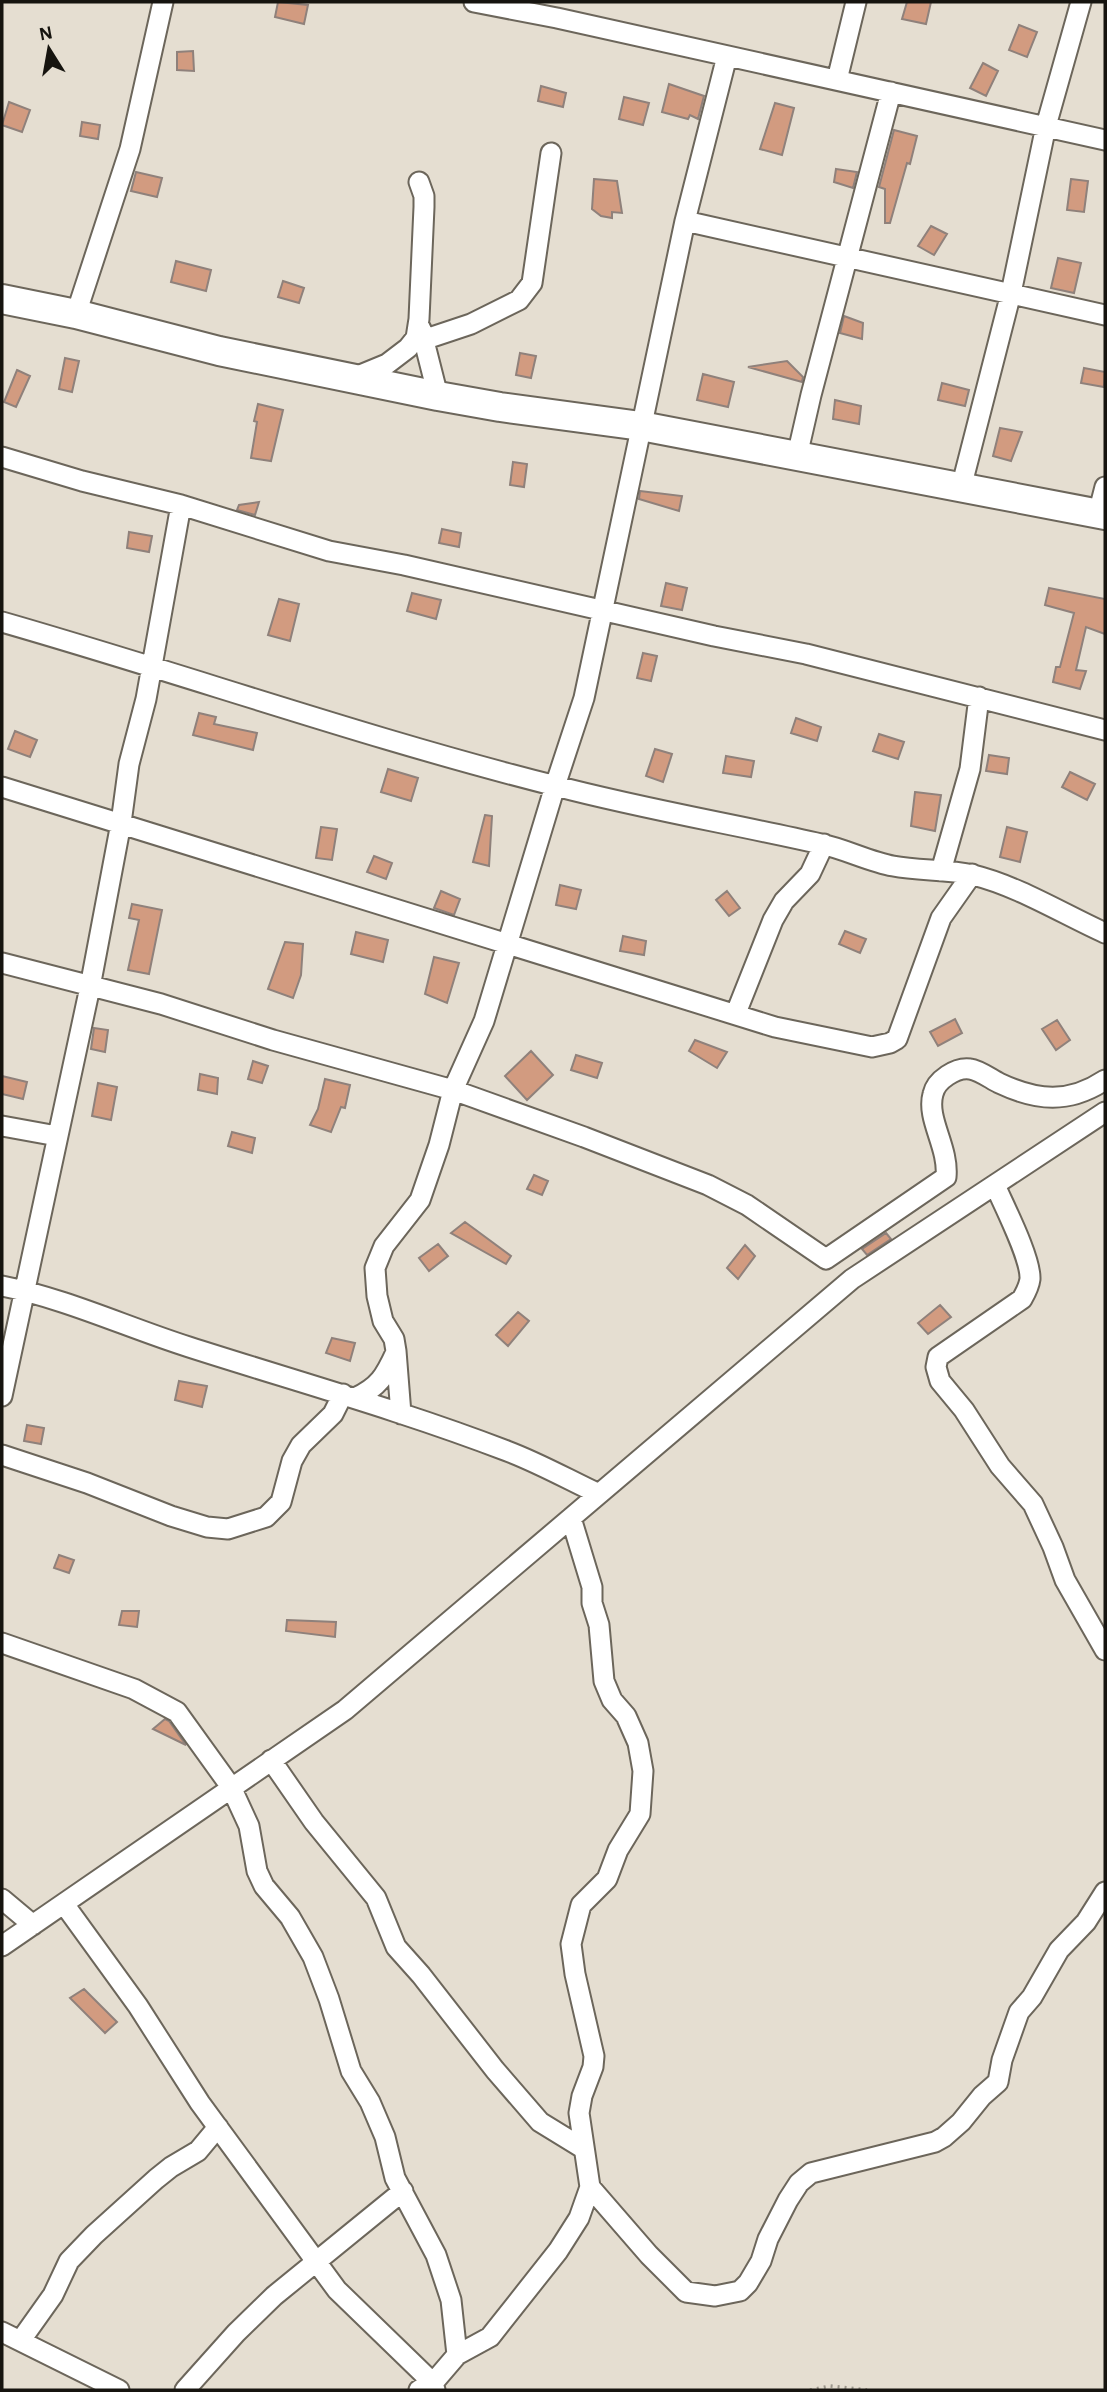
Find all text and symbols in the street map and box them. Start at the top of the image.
north arrow [14,14,84,84]
text: N [38,23,54,44]

